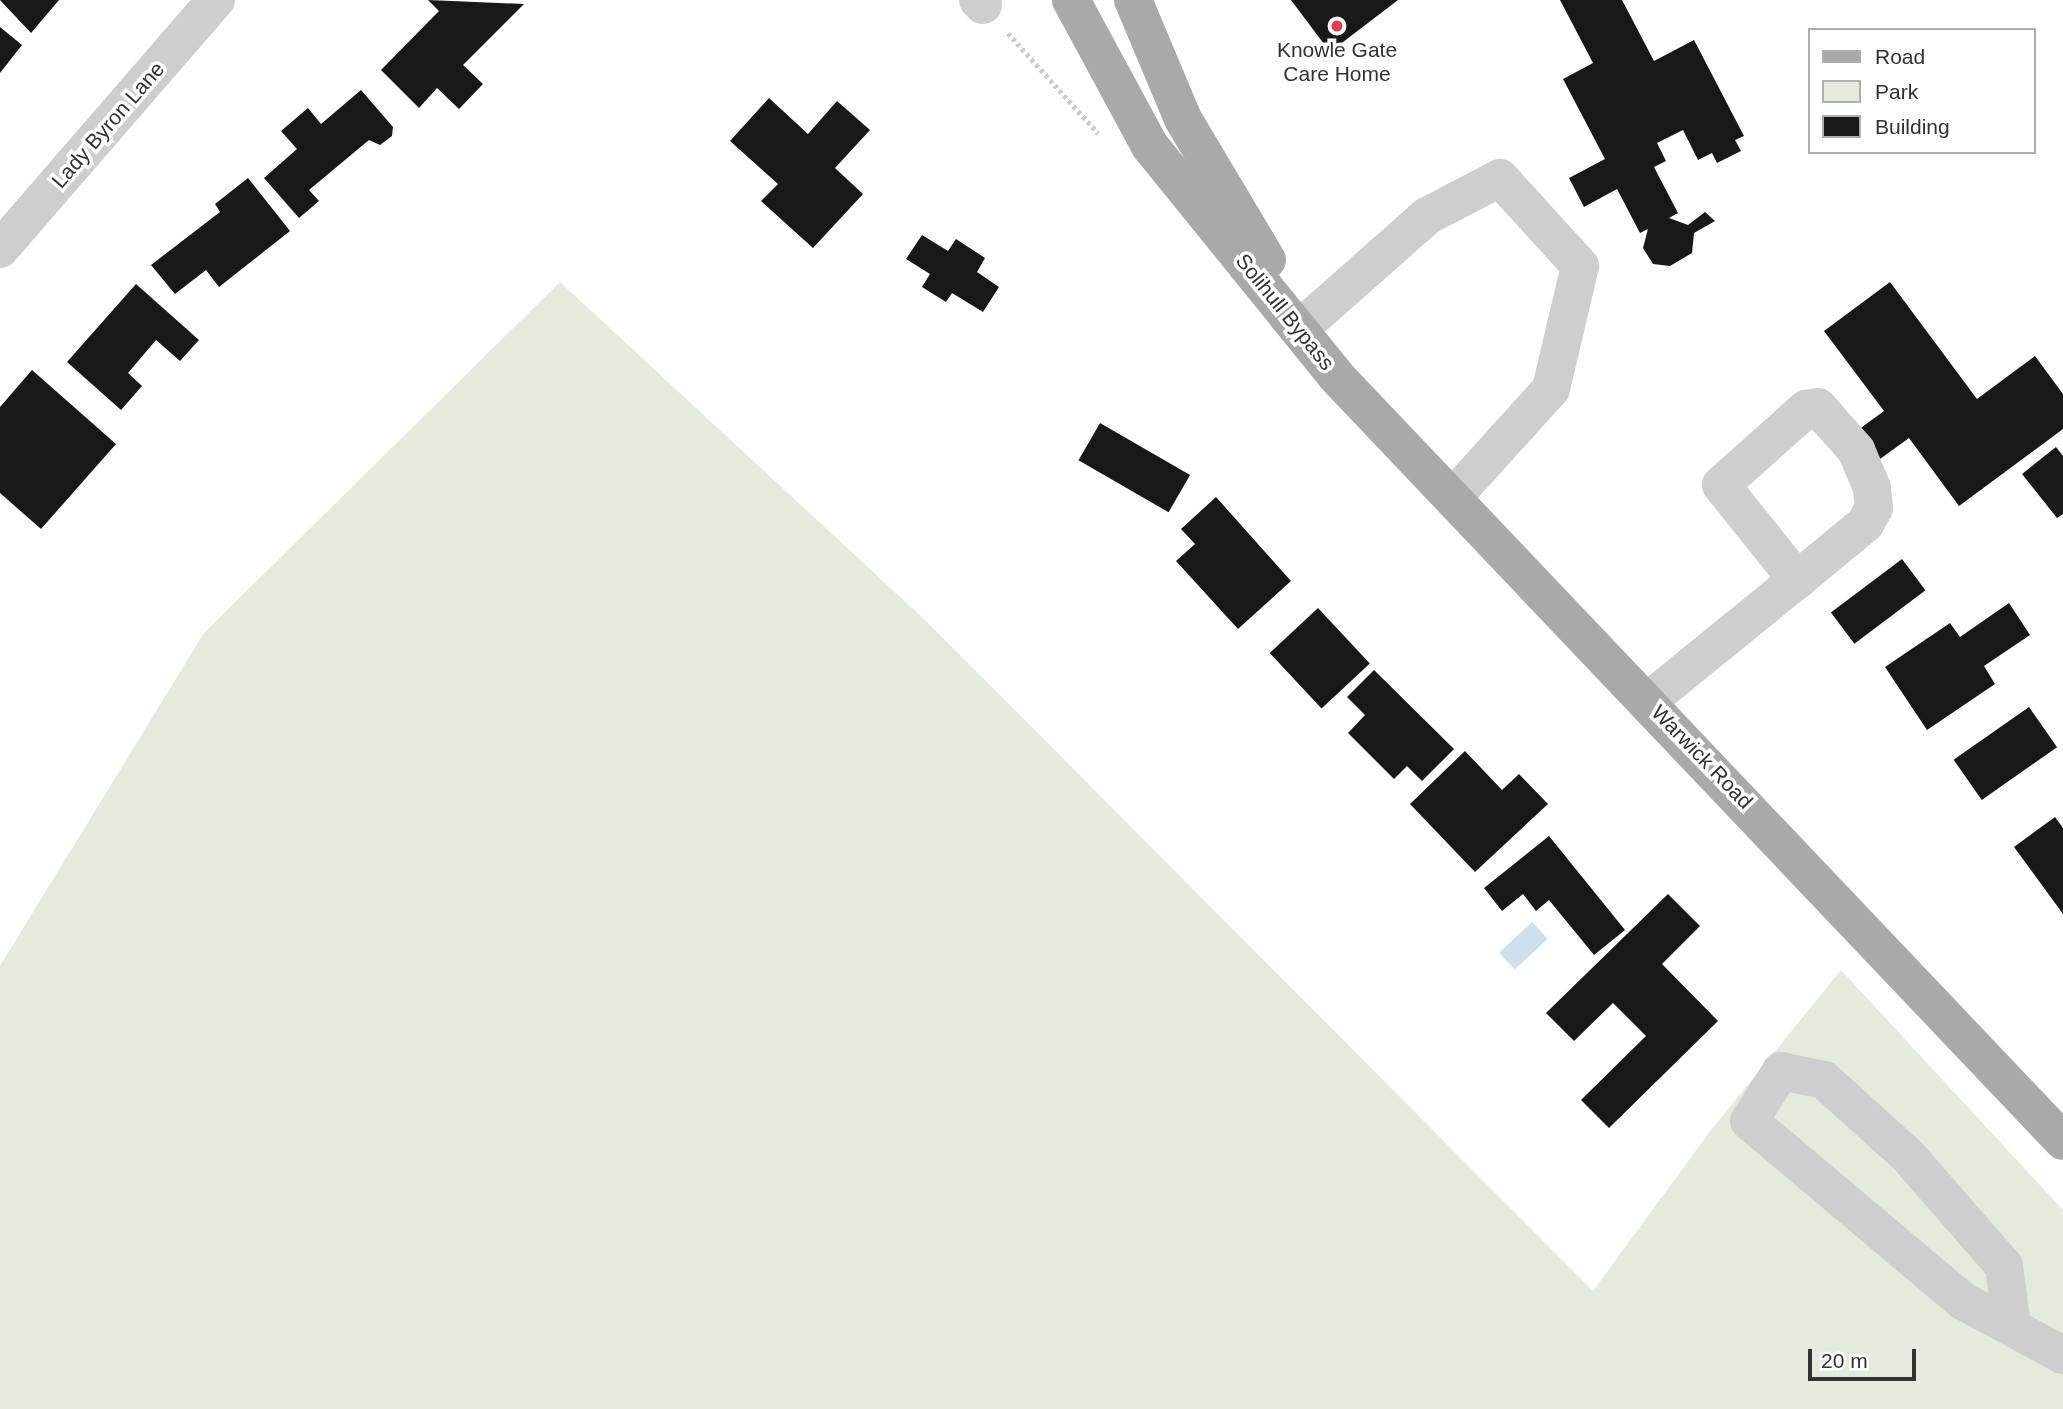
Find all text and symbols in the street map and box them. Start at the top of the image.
marker: Knowle Gate Care Home [1329,18,1345,34]
legend [1808,28,2035,154]
place label: Knowle Gate Care Home [1277,37,1397,87]
text: Road [1875,45,1925,68]
street label: Lady Byron Lane [46,57,170,193]
text: Park [1875,80,1918,103]
text: Building [1875,115,1950,138]
street label: Solihull Bypass [1230,249,1340,375]
street label: Warwick Road [1646,700,1758,814]
scale bar [1811,1336,1920,1380]
text: 20 m [1821,1349,1868,1372]

